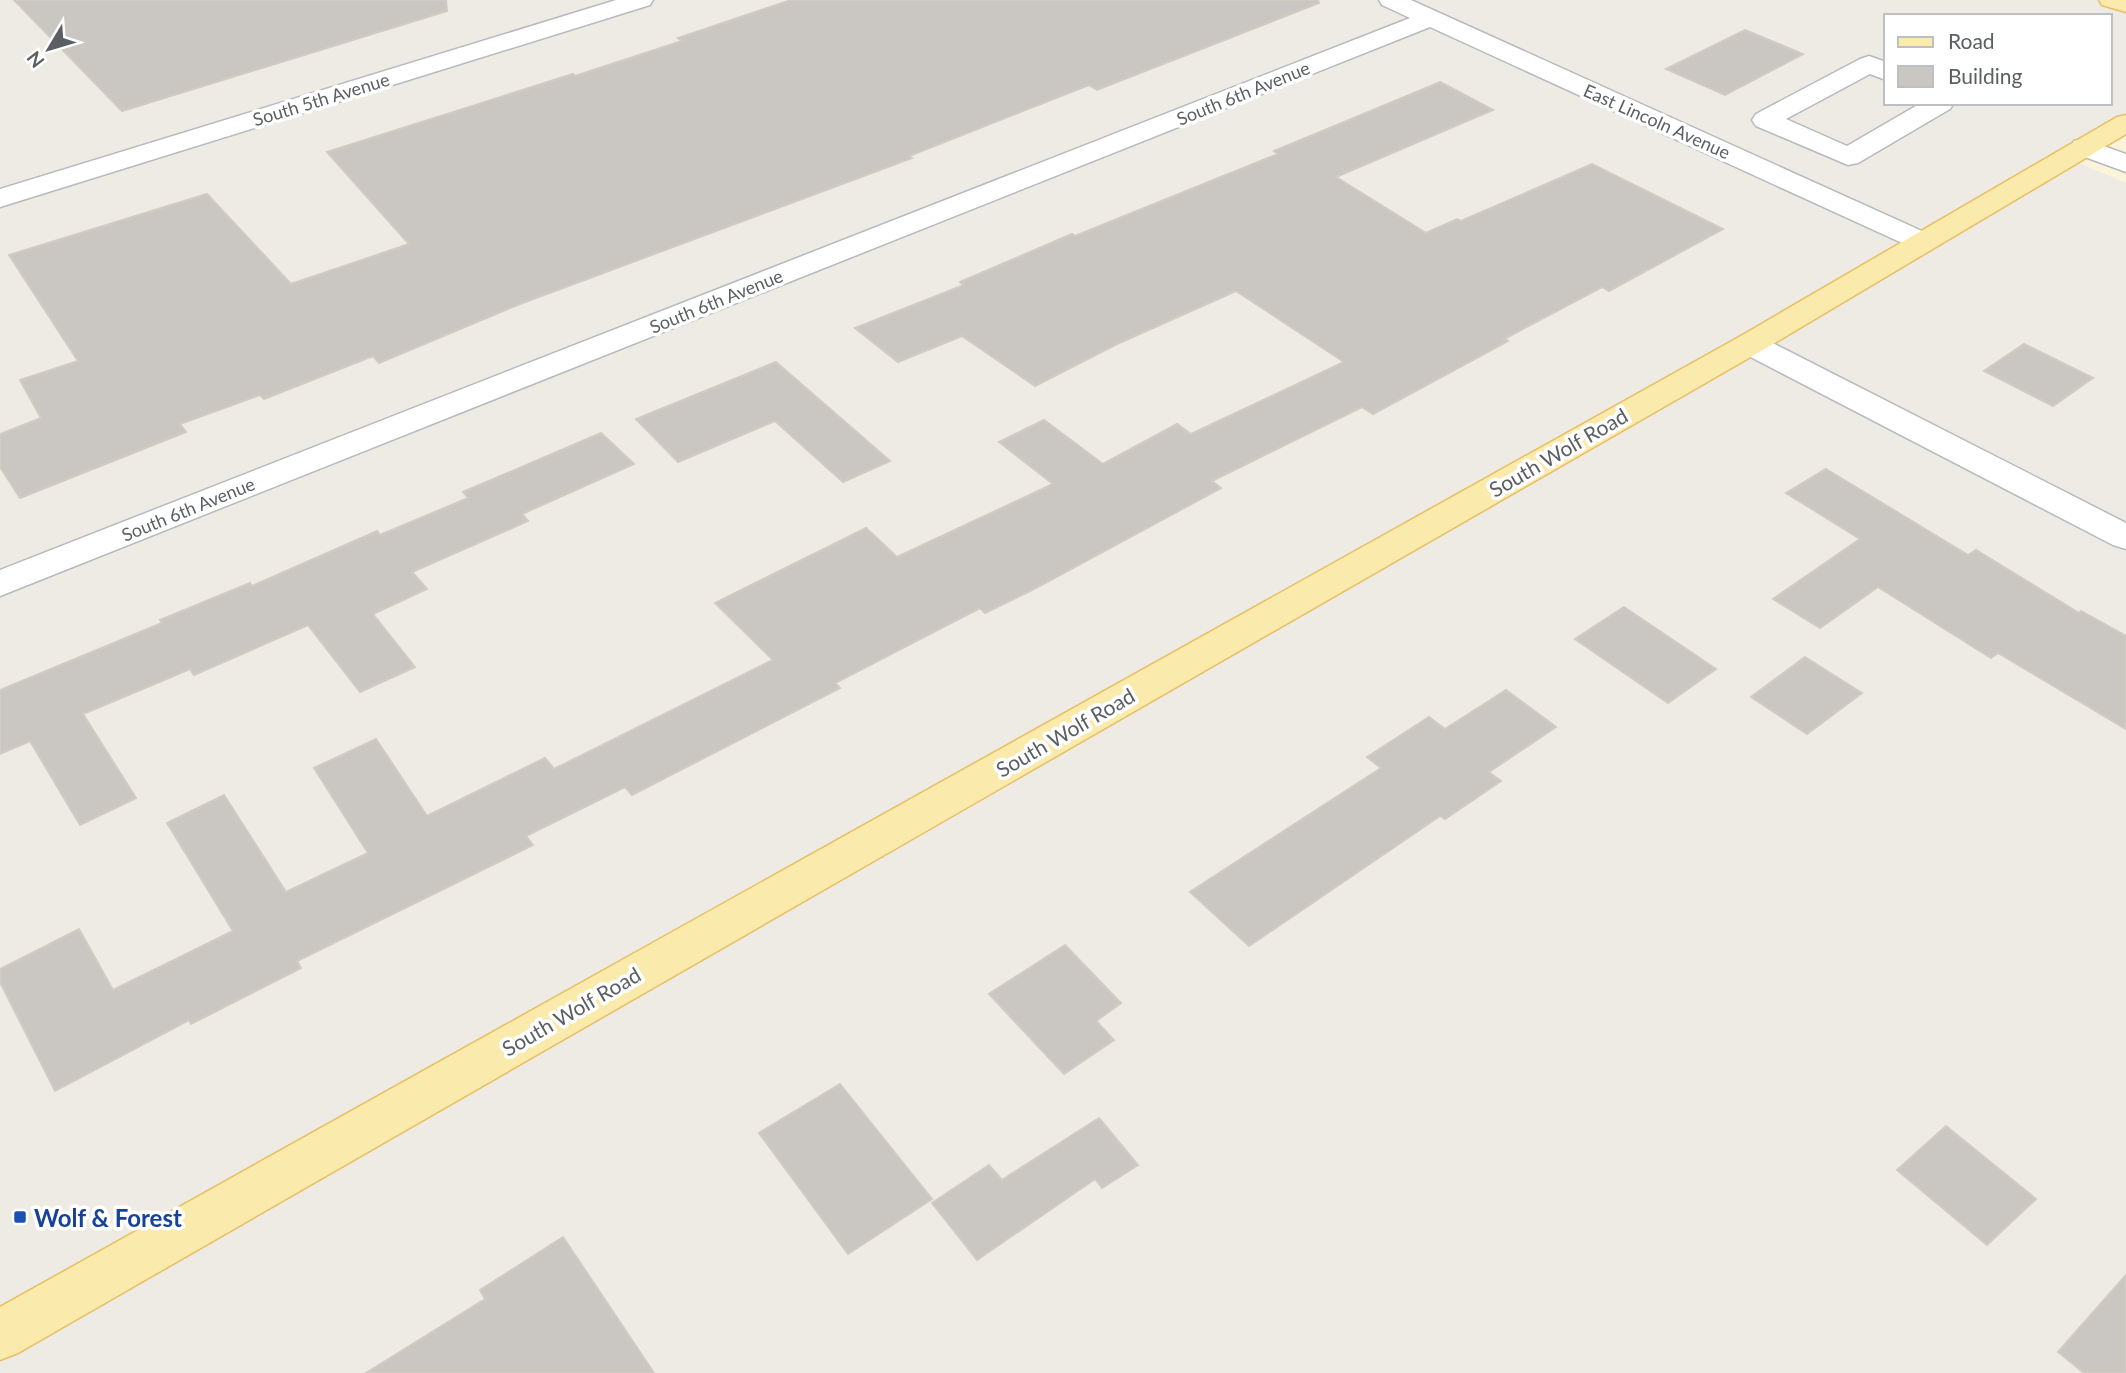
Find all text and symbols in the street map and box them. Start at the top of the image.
north arrow [14,14,84,84]
legend [1884,14,2112,105]
text: Road [1948,28,1995,53]
text: N [22,47,49,73]
street label: South 6th Avenue [1173,56,1313,130]
text: Building [1948,63,2023,88]
street label: South 5th Avenue [250,68,392,130]
street label: East Lincoln Avenue [1580,79,1734,163]
street label: South 6th Avenue [646,264,786,338]
street label: South Wolf Road [1484,402,1632,502]
street label: South 6th Avenue [118,472,258,546]
street label: South Wolf Road [991,682,1139,782]
street label: South Wolf Road [497,961,645,1061]
place label: Wolf & Forest [34,1203,182,1232]
marker: Wolf & Forest [12,1209,28,1225]

